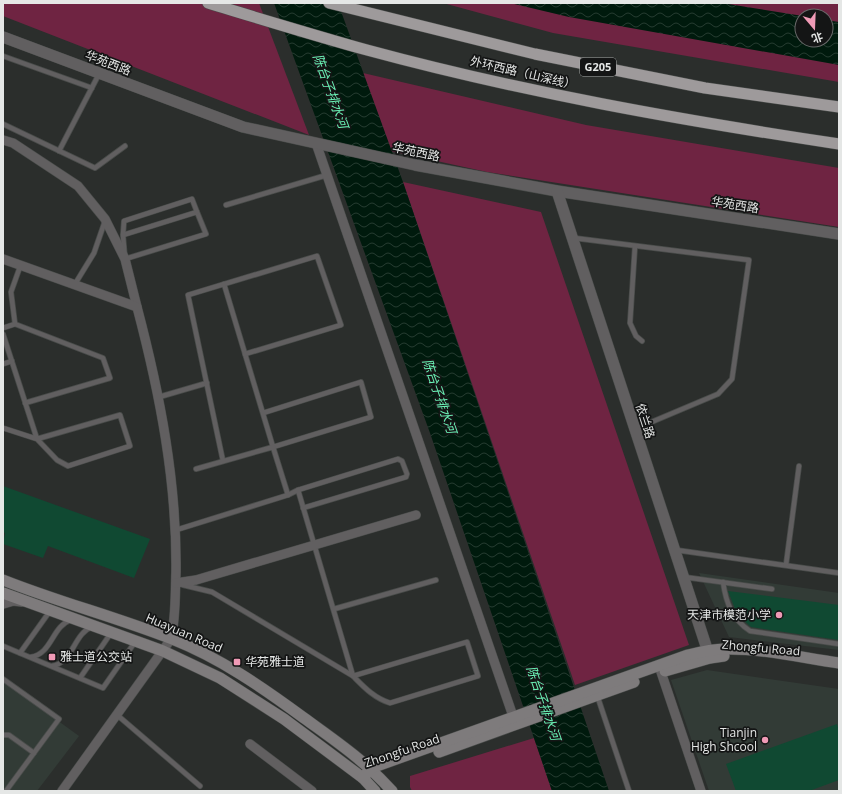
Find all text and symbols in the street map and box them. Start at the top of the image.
north arrow [794,8,834,48]
text: 北 [810,29,825,47]
street label: 华苑西路 [83,46,134,79]
water label: 陈台子排水河 [309,51,354,134]
street label: 外环西路（山深线） [469,52,578,93]
road number: G205 [580,58,616,76]
street label: 华苑西路 [391,138,441,165]
street label: 华苑西路 [710,192,760,217]
water label: 陈台子排水河 [419,356,462,439]
street label: 依兰路 [632,401,659,441]
place label: 天津市模范小学 [687,606,771,623]
street label: Huayuan Road [143,609,225,656]
marker: 天津市模范小学 [774,610,784,620]
street label: Zhongfu Road [721,636,801,659]
place label: 雅士道公交站 [60,648,132,665]
marker: 雅士道公交站 [47,652,57,662]
place label: 华苑雅士道 [245,653,305,670]
marker: 华苑雅士道 [232,657,242,667]
water label: 陈台子排水河 [523,663,566,746]
place label: Tianjin High Shcool [691,724,757,755]
street label: Zhongfu Road [362,730,442,771]
marker: Tianjin High Shcool [760,735,770,745]

